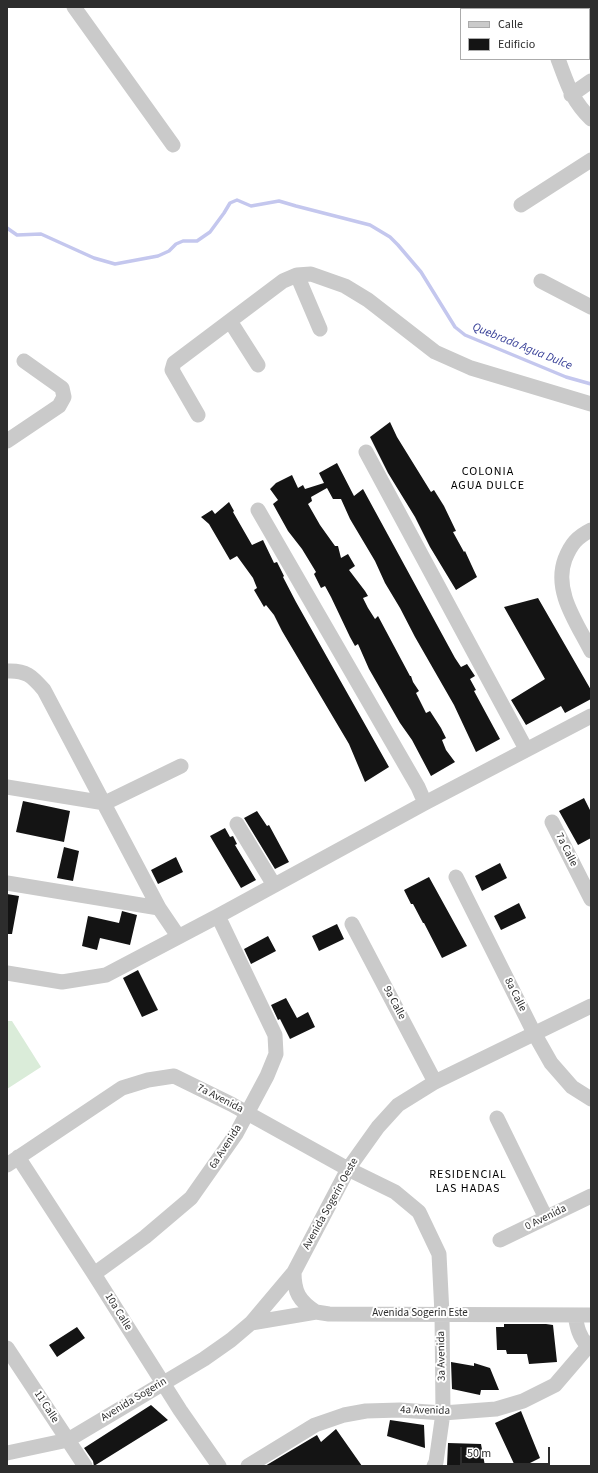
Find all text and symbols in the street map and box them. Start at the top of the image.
legend [460,8,590,60]
text: Calle [498,16,523,33]
text: Edificio [498,36,535,53]
water label: Quebrada Agua Dulce [470,320,574,374]
district label: COLONIA AGUA DULCE [451,465,525,493]
street label: 7a Calle [552,831,580,869]
street label: 8a Calle [501,976,529,1014]
street label: 9a Calle [380,984,408,1022]
street label: 7a Avenida [195,1082,245,1116]
street label: 6a Avenida [207,1122,245,1172]
street label: Avenida Sogerin Oeste [300,1156,362,1252]
district label: RESIDENCIAL LAS HADAS [429,1168,507,1196]
street label: 0 Avenida [523,1202,569,1234]
street label: 10a Calle [101,1291,135,1333]
street label: Avenida Sogerin Este [372,1307,468,1321]
street label: 3a Avenida [435,1331,449,1381]
street label: Avenida Sogerin [99,1375,169,1425]
street label: 11 Calle [31,1388,61,1426]
street label: 4a Avenida [400,1404,450,1418]
scale bar [462,1439,552,1465]
text: 50 m [467,1445,491,1462]

